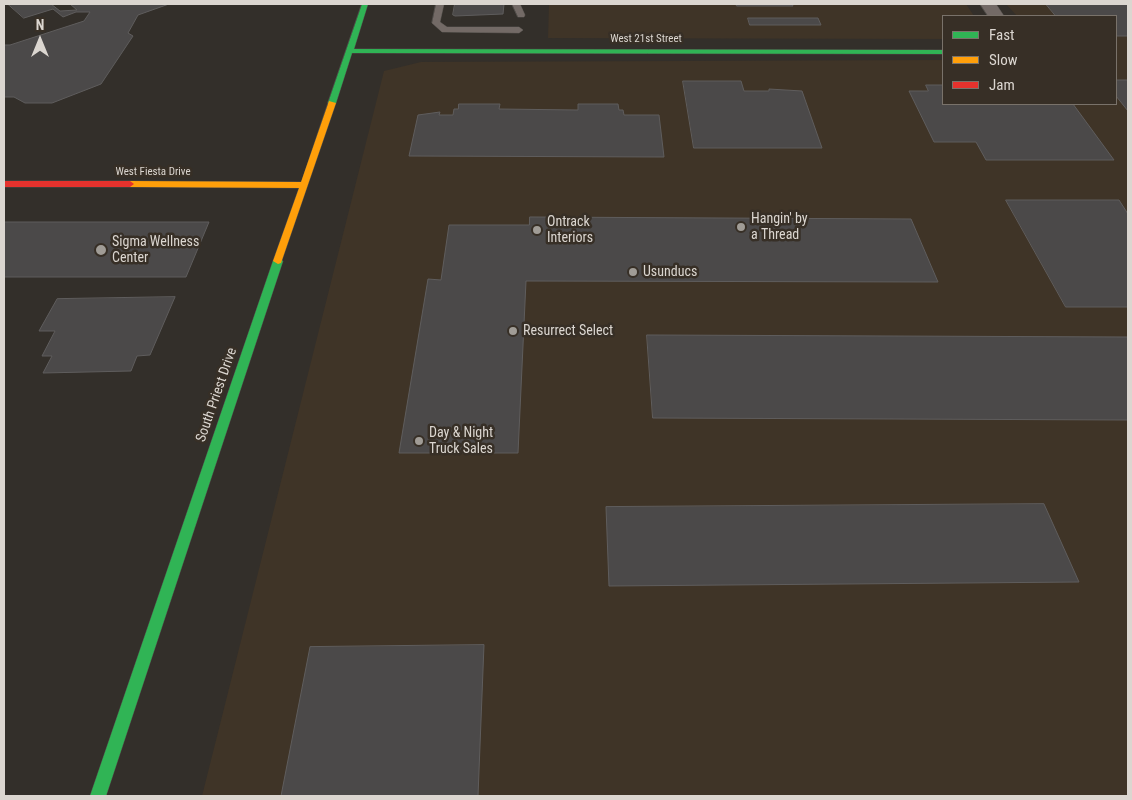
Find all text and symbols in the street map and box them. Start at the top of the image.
north arrow [15,15,65,65]
legend [942,15,1117,105]
text: N [36,17,44,33]
text: Fast [989,26,1014,44]
street label: West 21st Street [610,32,682,46]
text: Slow [989,51,1018,69]
text: Jam [989,76,1015,94]
street label: West Fiesta Drive [115,165,191,179]
place label: Hangin' by a Thread [751,211,808,243]
place label: Ontrack Interiors [547,214,593,246]
marker: Hangin' by a Thread [735,221,747,233]
marker: Ontrack Interiors [531,224,543,236]
place label: Sigma Wellness Center [112,234,199,266]
marker: Sigma Wellness Center [94,243,108,257]
place label: Usunducs [643,264,697,280]
marker: Usunducs [627,266,639,278]
place label: Resurrect Select [523,323,613,339]
marker: Resurrect Select [507,325,519,337]
street label: South Priest Drive [193,346,241,444]
place label: Day & Night Truck Sales [429,425,493,458]
marker: Day & Night Truck Sales [413,435,425,447]

